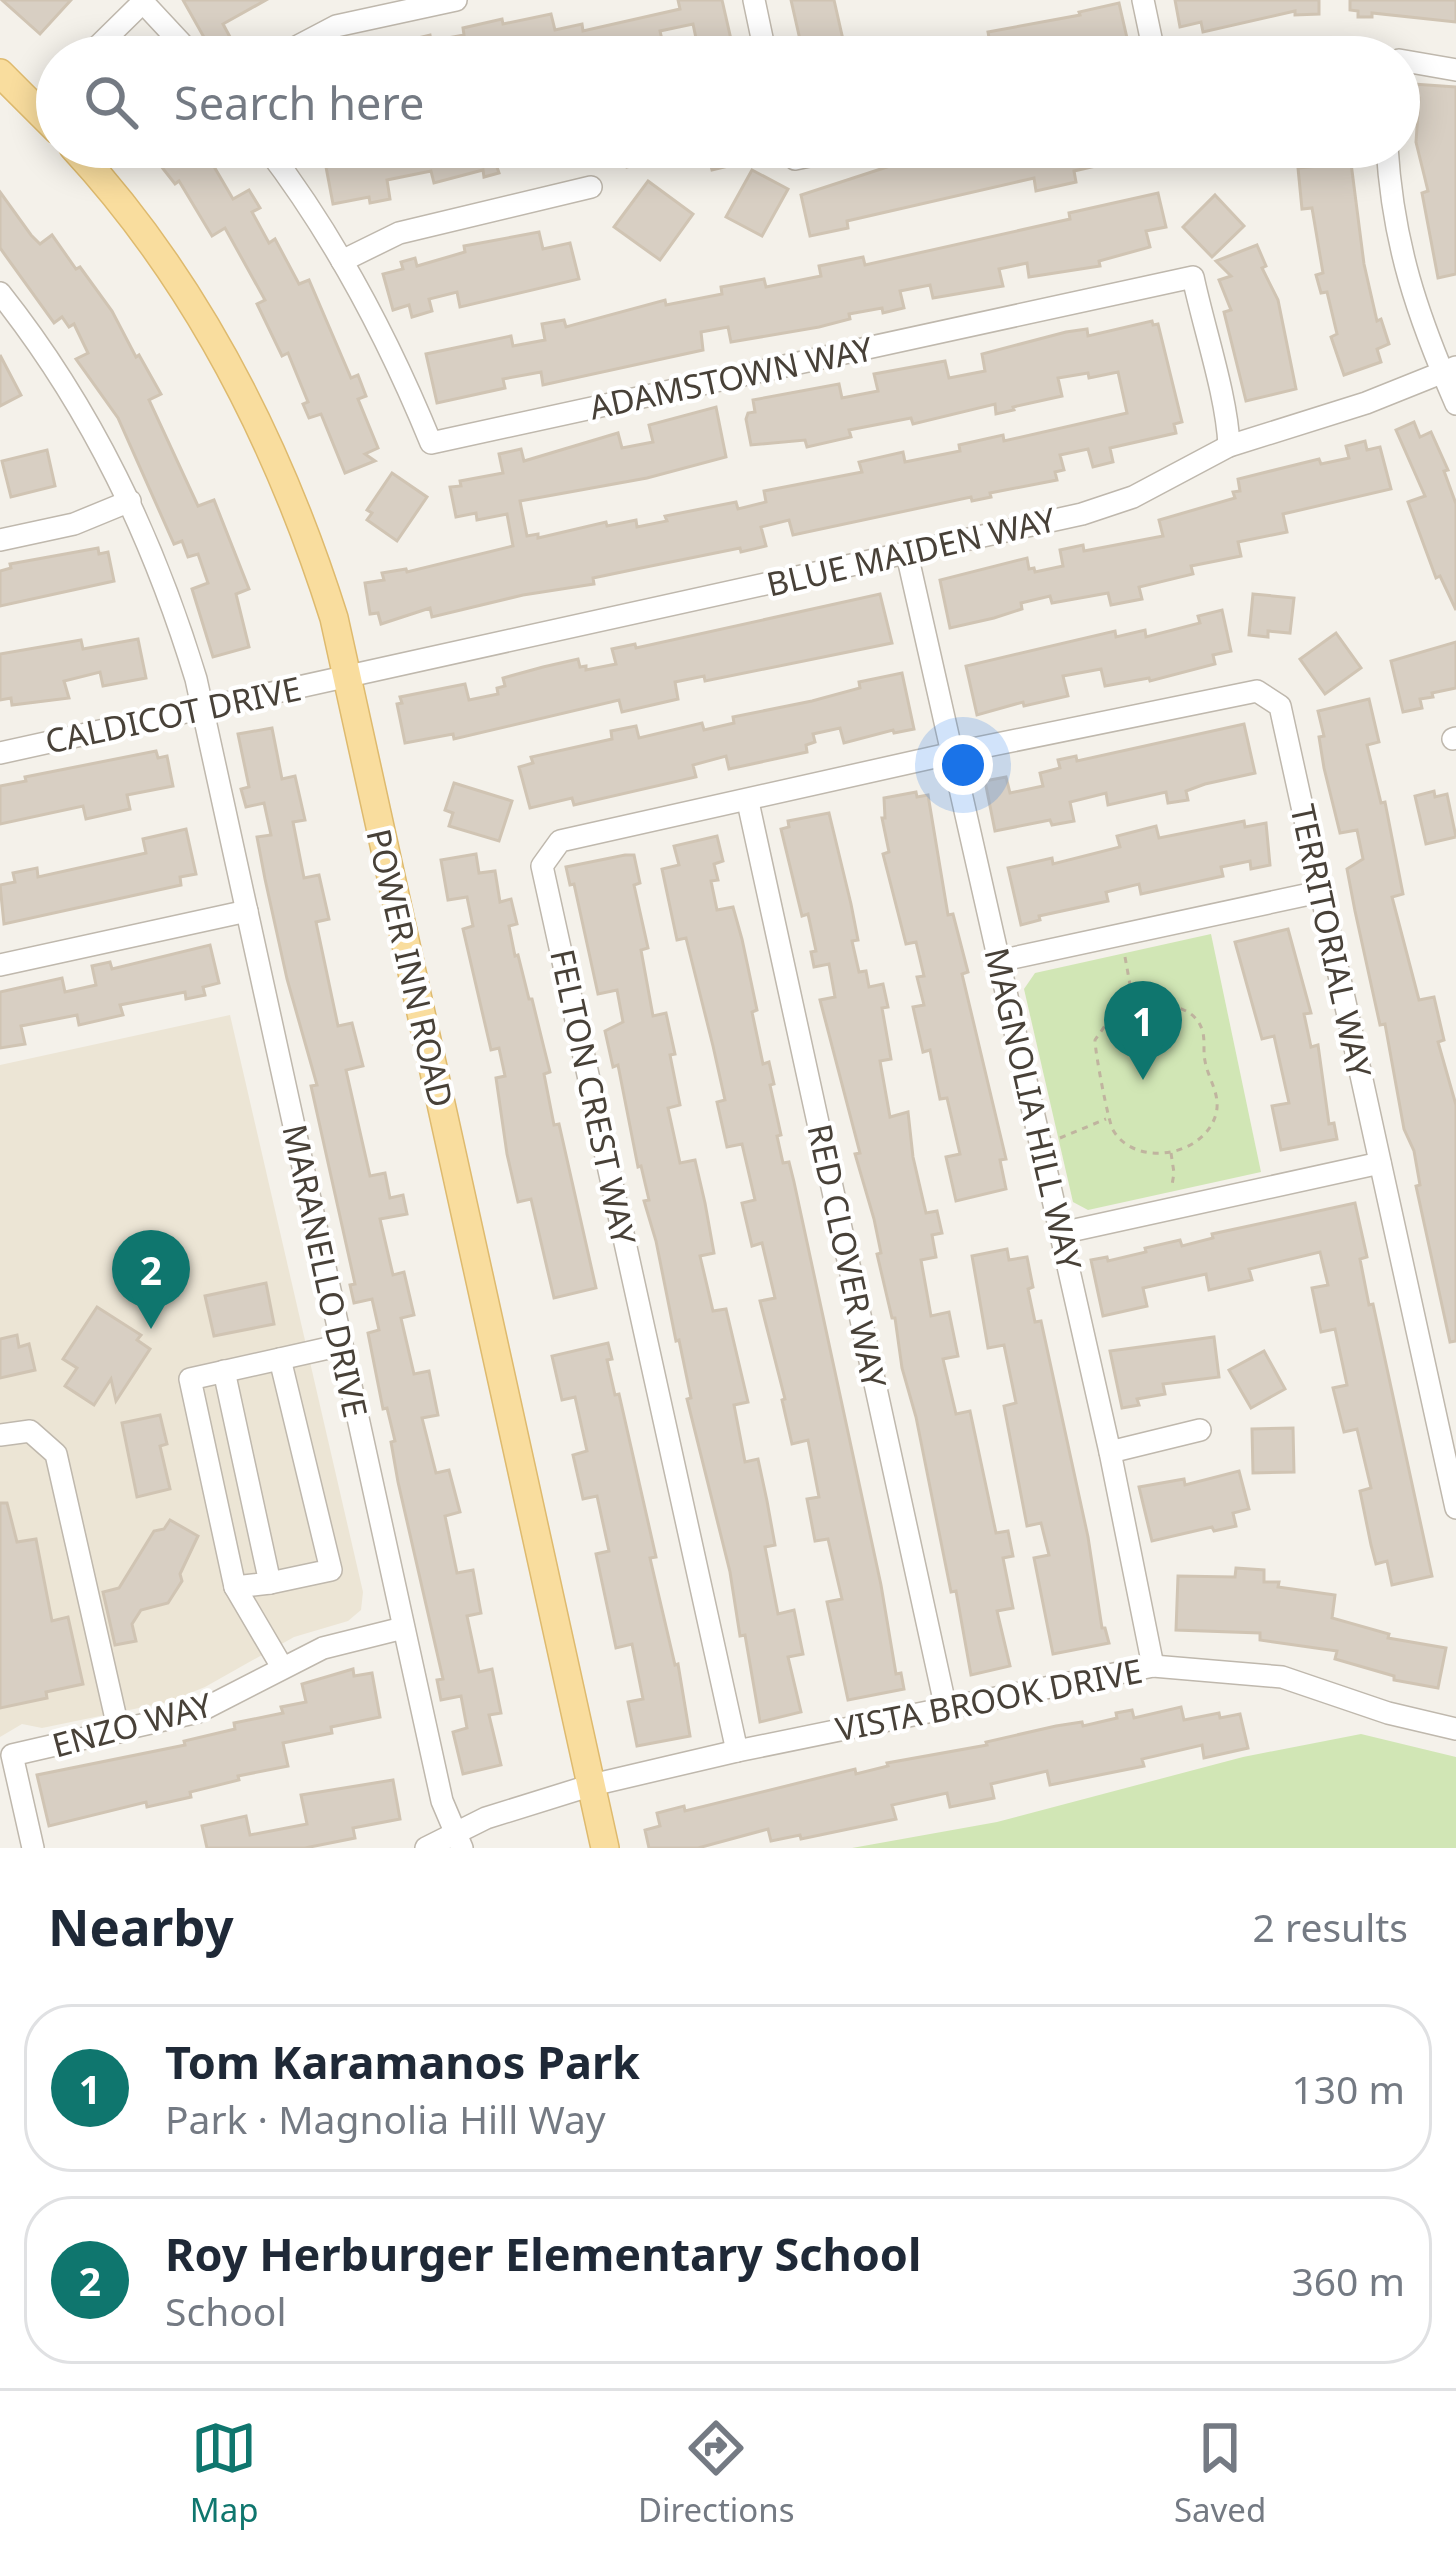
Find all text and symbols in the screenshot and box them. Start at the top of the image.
search box [36,36,1420,168]
icon: search [78,69,144,135]
text: Search here [174,72,424,133]
street label: ADAMSTOWN WAY [585,325,877,429]
street label: BLUE MAIDEN WAY [762,496,1060,607]
street label: CALDICOT DRIVE [41,665,305,764]
your location [933,735,993,795]
street label: TERRITORIAL WAY [1281,800,1382,1082]
street label: POWER INN ROAD [357,824,464,1111]
street label: MAGNOLIA HILL WAY [975,943,1093,1275]
street label: FELTON CREST WAY [540,945,647,1249]
pin: 1 [1104,981,1182,1080]
street label: MARANELLO DRIVE [272,1120,379,1421]
street label: RED CLOVER WAY [798,1120,898,1392]
pin: 2 [112,1230,190,1329]
street label: VISTA BROOK DRIVE [832,1648,1146,1751]
street label: ENZO WAY [47,1682,217,1767]
text: Nearby [48,1891,234,1961]
text: 2 results [1253,1900,1408,1953]
text: Tom Karamanos Park [165,2031,640,2092]
text: 1 [79,2062,101,2115]
text: 130 m [1291,2062,1405,2115]
text: Park · Magnolia Hill Way [165,2092,606,2145]
text: Roy Herburger Elementary School [165,2223,921,2284]
text: 2 [79,2254,101,2307]
text: 360 m [1291,2254,1405,2307]
text: School [165,2284,287,2337]
tab: Map [190,2415,258,2532]
tab: Directions [638,2415,795,2532]
tab: Saved [1174,2415,1266,2532]

